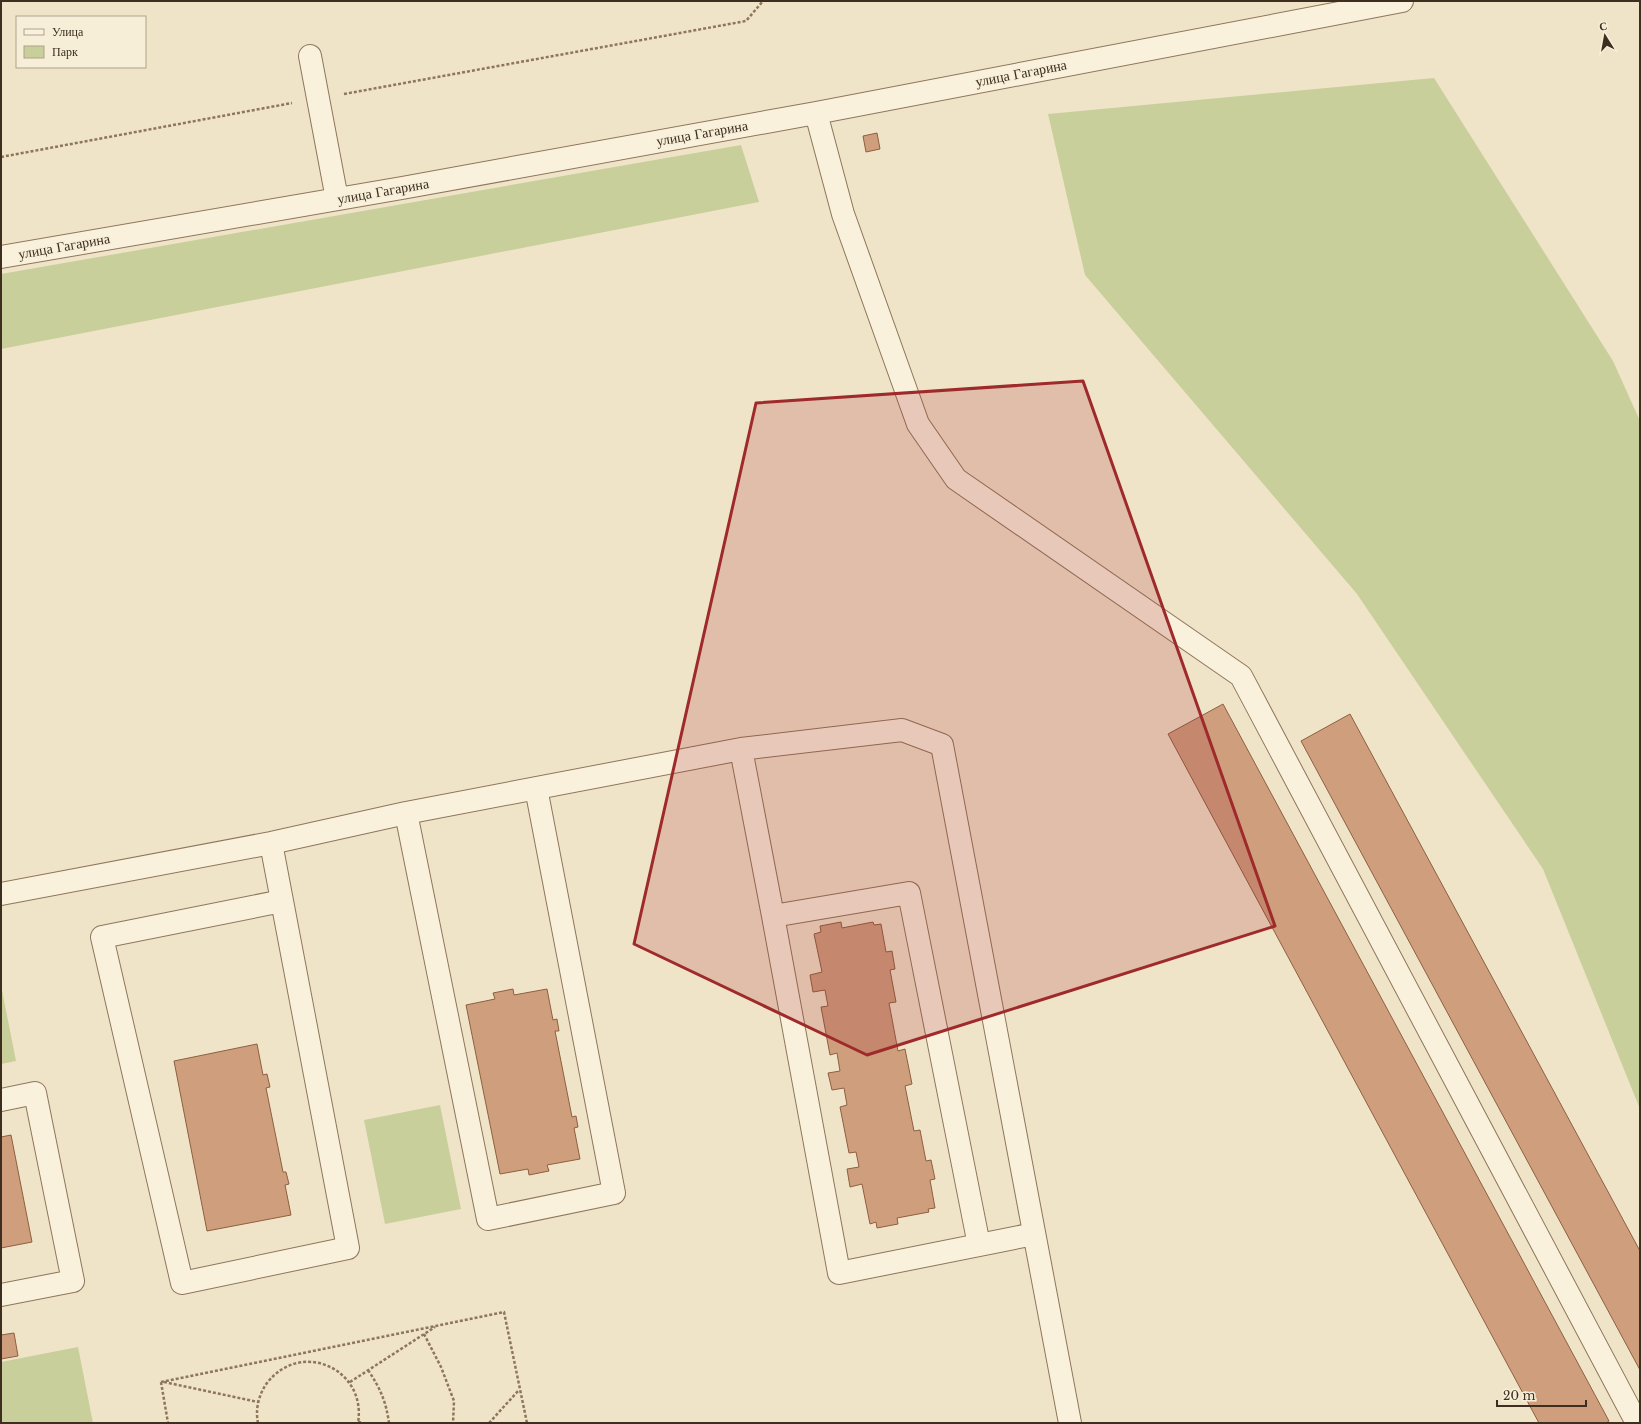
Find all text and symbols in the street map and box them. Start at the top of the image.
legend [16,16,146,68]
north arrow [1585,16,1625,56]
text: С [1598,19,1608,34]
text: Улица [52,24,84,39]
text: Парк [52,44,78,59]
street label: улица Гагарина [974,55,1069,91]
street label: улица Гагарина [655,116,750,150]
street label: улица Гагарина [336,174,431,208]
street label: улица Гагарина [17,229,112,263]
scale bar [1497,1382,1586,1408]
text: 20 m [1503,1388,1535,1403]

